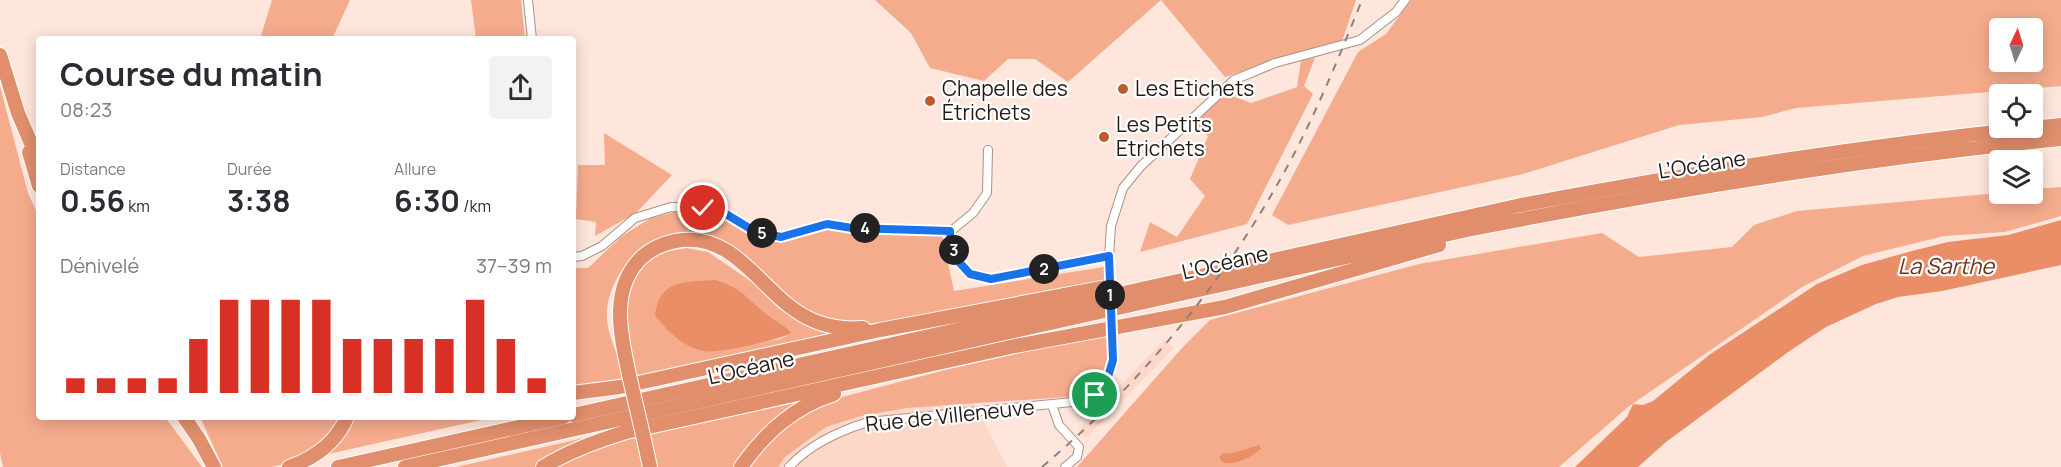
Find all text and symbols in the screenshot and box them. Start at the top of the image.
north arrow [1989,18,2043,72]
map controls [1989,18,2043,204]
text: Course du matin [60,51,323,96]
button: share [489,56,552,119]
place label: Chapelle des Étrichets [942,74,1068,126]
place label: Les Etichets [1135,74,1254,102]
marker: Les Etichets [1116,82,1130,96]
button: locate [1989,84,2043,138]
marker: Chapelle des Étrichets [923,94,937,108]
text: 08:23 [60,96,112,123]
place label: Les Petits Etrichets [1116,110,1212,162]
marker: Les Petits Etrichets [1097,130,1111,144]
street label: L’Océane [1656,143,1748,185]
button: layers [1989,150,2043,204]
text: Distance [60,158,126,180]
text: Durée [227,158,272,180]
text: Allure [394,158,436,180]
text: 0.56 [60,180,125,221]
text: 3:38 [227,180,291,221]
text: 6:30 [394,180,460,221]
pin [677,182,728,233]
icon: check [686,191,719,224]
text: km [125,195,150,217]
text: /km [460,195,491,217]
pin: 4 [850,213,880,243]
text: 4 [860,217,870,239]
pin: 5 [747,218,777,248]
text: 5 [757,222,767,244]
pin: 3 [939,235,969,265]
street label: L’Océane [1179,238,1271,286]
text: 3 [949,239,959,261]
water label: La Sarthe [1898,251,1995,281]
text: Dénivelé [60,252,139,279]
text: 37–39 m [476,252,552,279]
pin: 2 [1029,254,1059,284]
text: 2 [1039,258,1049,280]
pin: 1 [1095,280,1125,310]
text: 1 [1106,284,1114,306]
street label: L’Océane [705,343,797,391]
pin [1069,369,1120,420]
icon: arrive [1078,378,1111,411]
street label: Rue de Villeneuve [864,392,1036,438]

